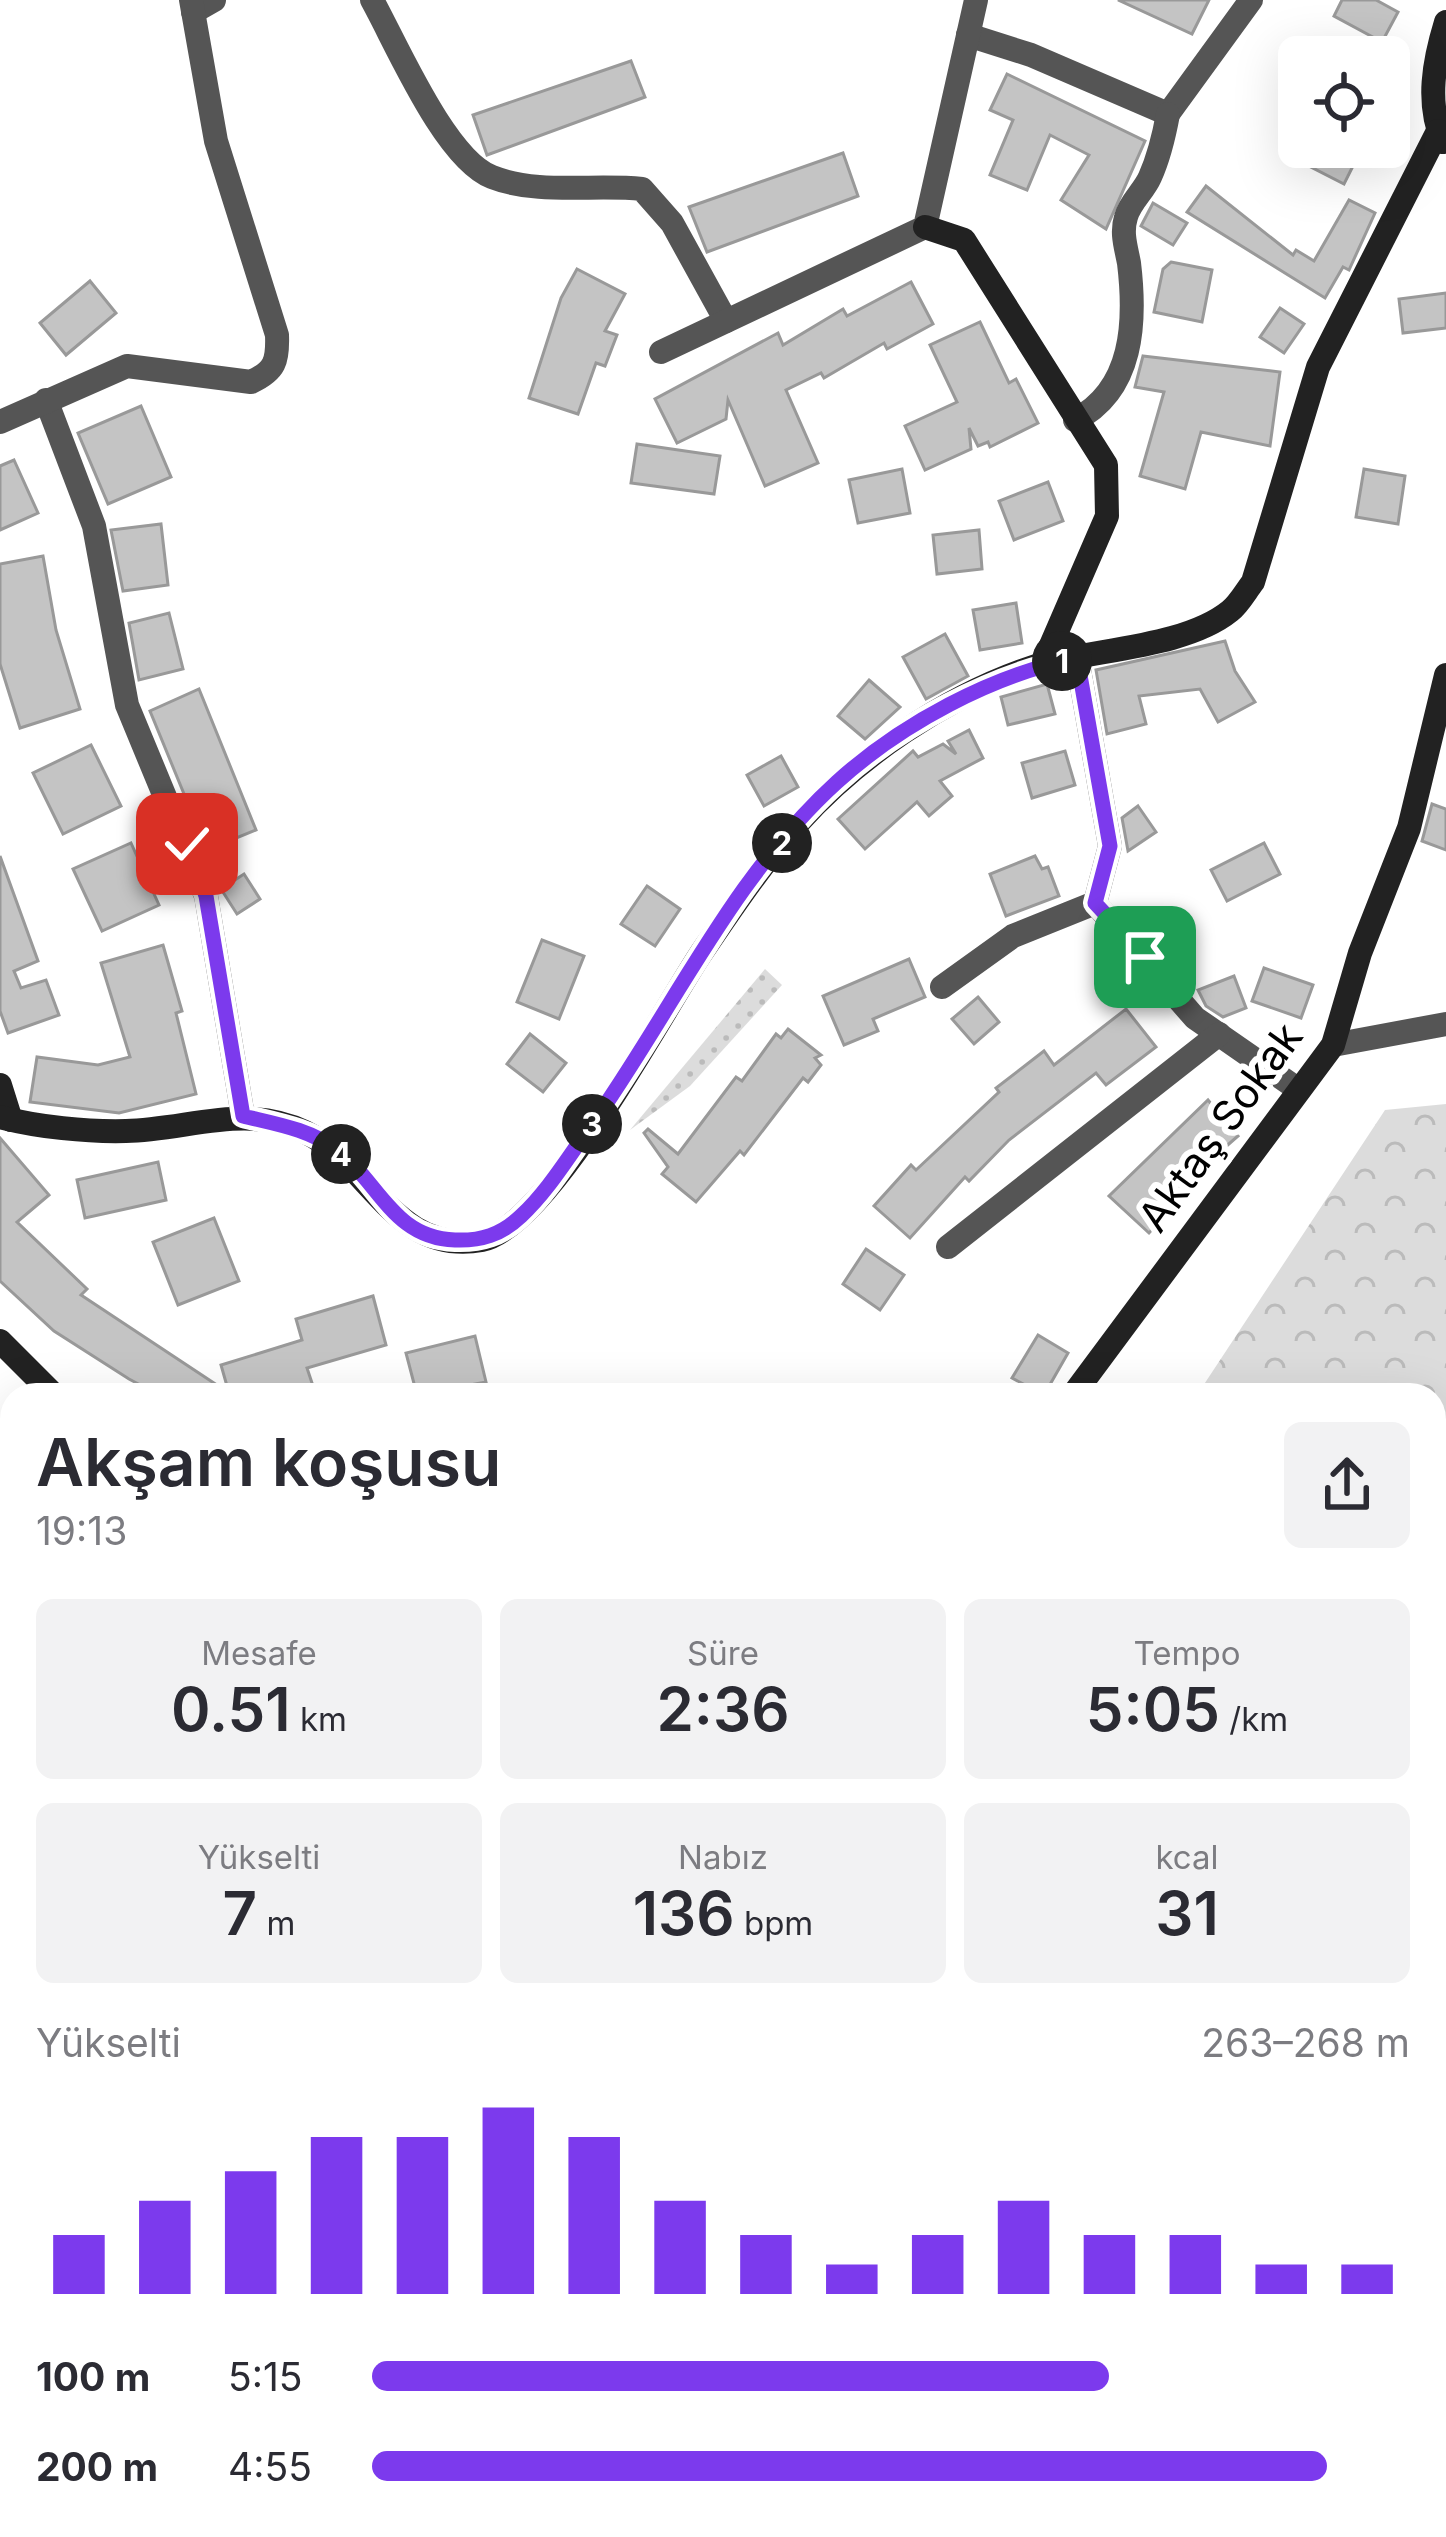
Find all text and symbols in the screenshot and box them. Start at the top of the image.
map controls [1278,36,1410,168]
button: locate [1278,36,1410,168]
pin: 1 [1032,631,1092,691]
text: 1 [1055,641,1069,681]
pin [136,793,238,895]
icon: check [154,811,220,877]
pin: 2 [752,813,812,873]
text: 2 [772,823,792,863]
pin [1094,906,1196,1008]
icon: arrive [1112,924,1178,990]
street label: Aktaş Sokak [1127,1012,1312,1241]
pin: 3 [562,1094,622,1154]
text: 3 [581,1104,603,1144]
pin: 4 [311,1124,371,1184]
text: 4 [330,1134,352,1174]
text: Akşam koşusu [36,1422,501,1502]
button: share [1284,1422,1410,1548]
text: 19:13 [36,1507,127,1554]
text: Mesafe [201,1633,317,1673]
text: Süre [687,1633,759,1673]
text: Tempo [1134,1633,1240,1673]
text: 0.51 [171,1673,291,1745]
text: 2:36 [656,1673,790,1745]
text: 5:05 [1086,1673,1220,1745]
text: km [291,1699,347,1739]
text: /km [1220,1699,1288,1739]
text: Yükselti [198,1837,320,1877]
text: Nabız [678,1837,768,1877]
text: kcal [1155,1837,1219,1877]
text: 7 [223,1877,257,1949]
text: 136 [633,1877,735,1949]
text: 31 [1155,1877,1219,1949]
text: m [257,1903,295,1943]
text: bpm [735,1903,813,1943]
text: Yükselti [36,2019,181,2066]
text: 263–268 m [1201,2019,1410,2066]
text: 100 m [36,2353,150,2400]
text: 5:15 [228,2353,303,2400]
text: 200 m [36,2443,158,2490]
text: 4:55 [228,2443,312,2490]

